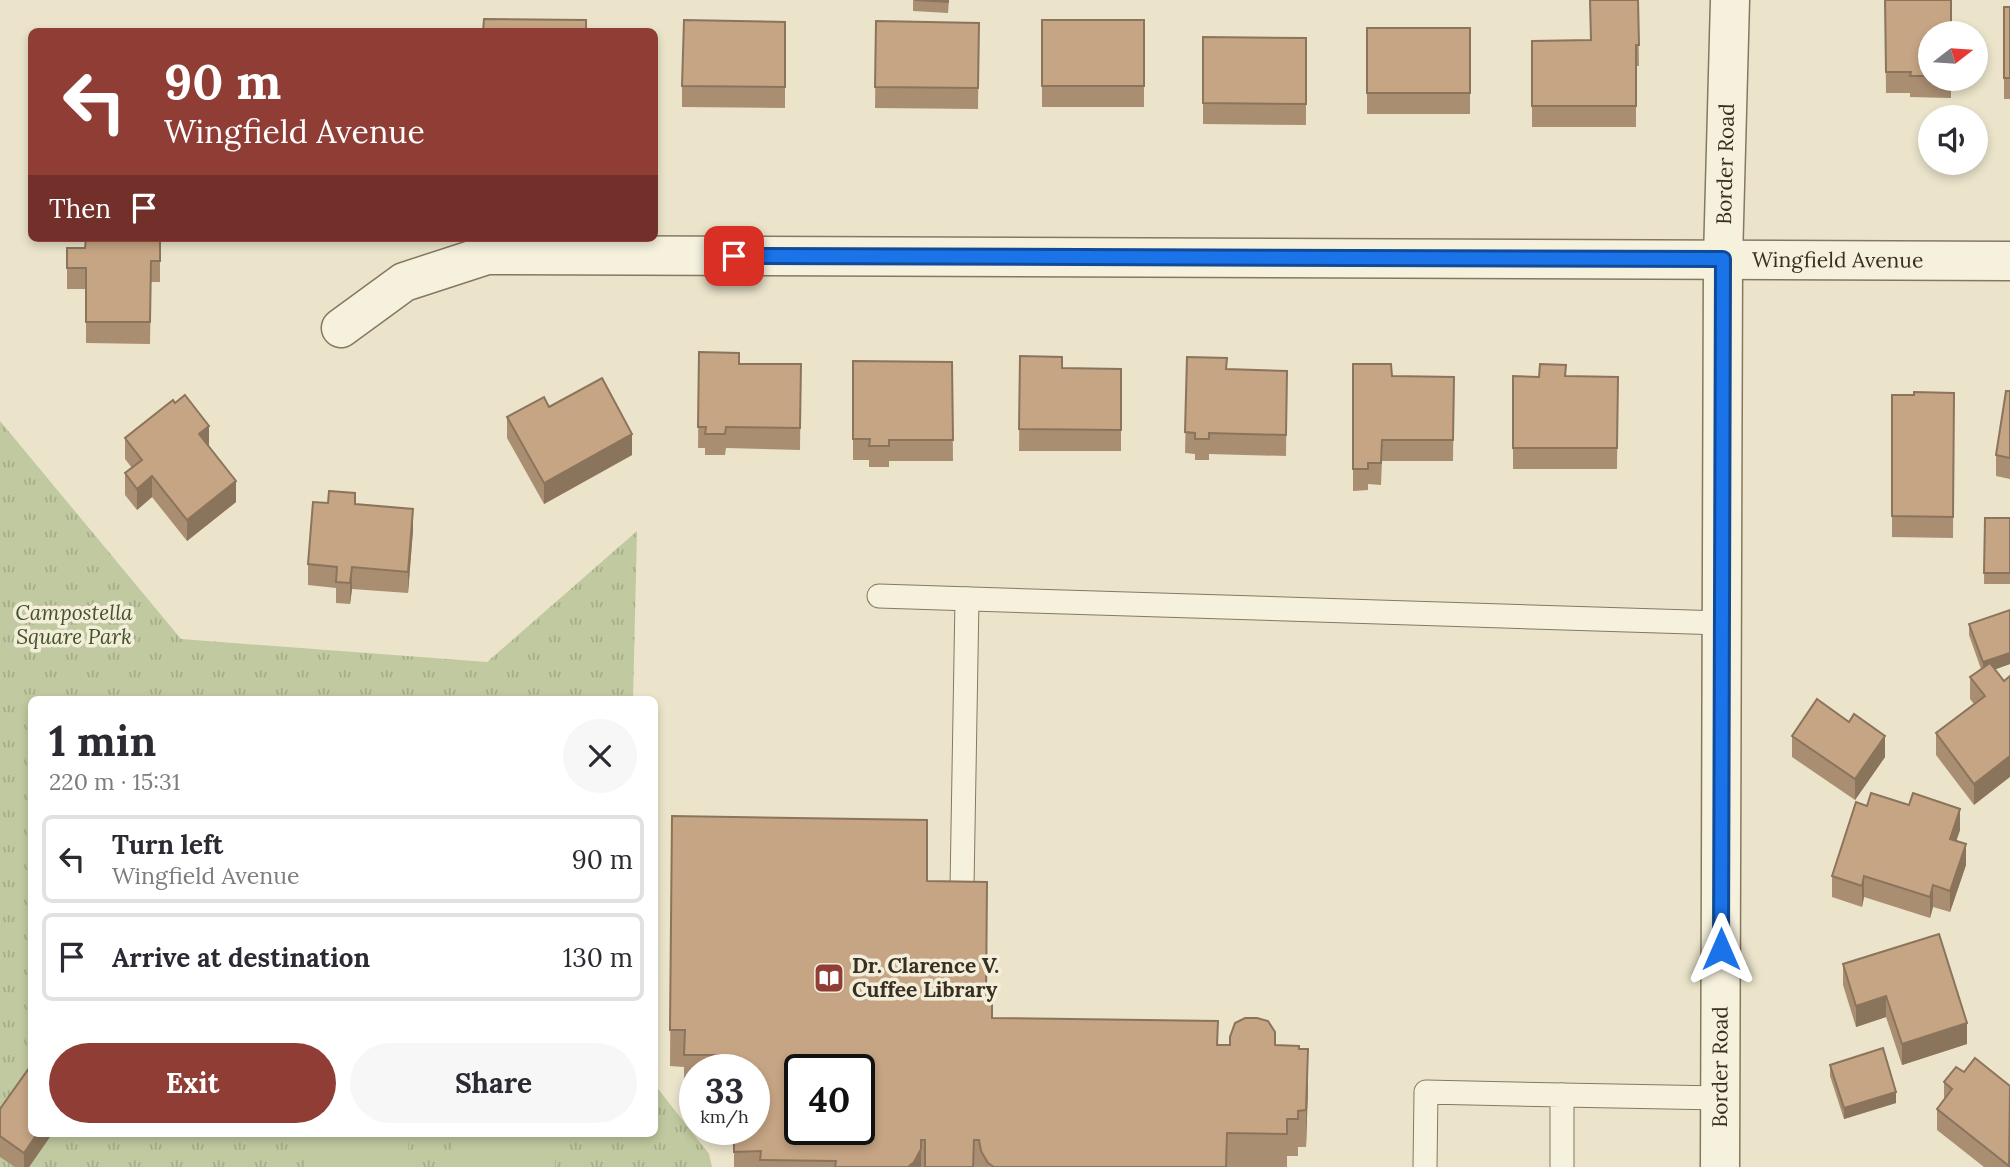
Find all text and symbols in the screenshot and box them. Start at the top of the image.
north arrow [1918,21,1988,91]
map controls [1918,21,1988,175]
text: 90 m [164,50,281,112]
icon: left [49,56,140,147]
street label: Border Road [1710,103,1740,225]
button: sound [1918,105,1988,175]
text: Wingfield Avenue [164,111,425,152]
icon: arrive [125,189,163,227]
text: Then [49,192,111,225]
pin [704,226,764,286]
icon: arrive [715,237,753,275]
street label: Wingfield Avenue [1752,246,1923,274]
park label: Campostella Square Park [15,599,133,650]
text: 1 min [49,714,156,768]
button: close [563,719,637,793]
text: 220 m · 15:31 [49,767,180,796]
text: Turn left [112,828,223,861]
icon: left [53,840,91,878]
text: 90 m [572,843,633,876]
text: Wingfield Avenue [112,861,299,890]
position arrow [1684,912,1758,986]
icon: arrive [53,938,91,976]
text: Arrive at destination [112,941,370,974]
text: 130 m [563,941,633,974]
place label: Dr. Clarence V. Cuffee Library [852,952,999,1003]
library icon: Dr. Clarence V. Cuffee Library [812,961,846,995]
street label: Border Road [1706,1006,1734,1128]
button: Exit [49,1043,336,1123]
button: Share [350,1043,637,1123]
speed limit sign: 40 [784,1054,875,1145]
text: 33 [705,1068,744,1113]
text: km/h [700,1105,749,1128]

